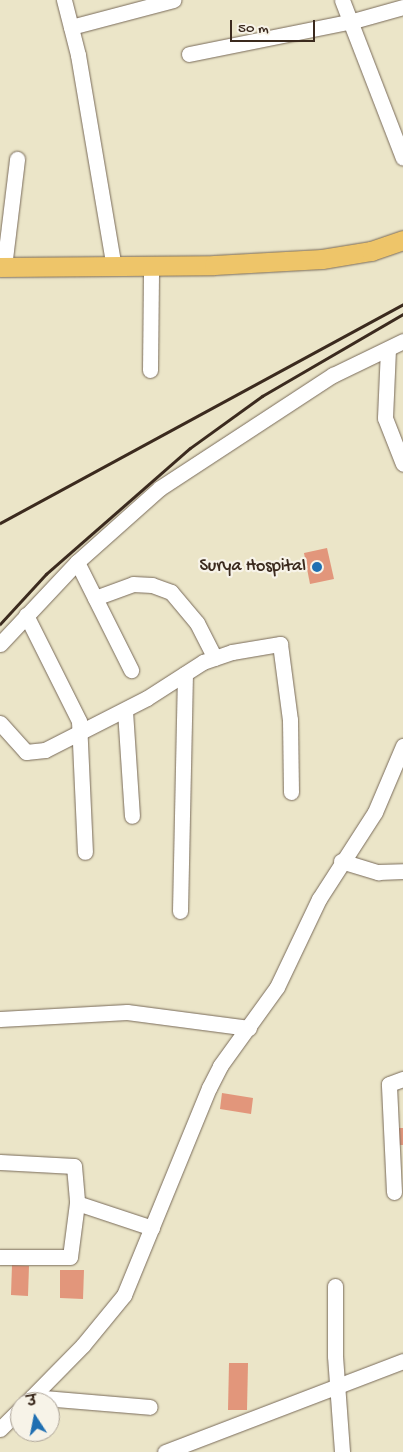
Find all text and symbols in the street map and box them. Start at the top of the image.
scale bar [233,10,318,42]
text: 50 m [238,20,269,38]
place label: Surya Hospital [199,556,306,578]
marker: Surya Hospital [310,560,324,574]
north arrow [10,1392,60,1442]
text: उ [26,1394,38,1412]

